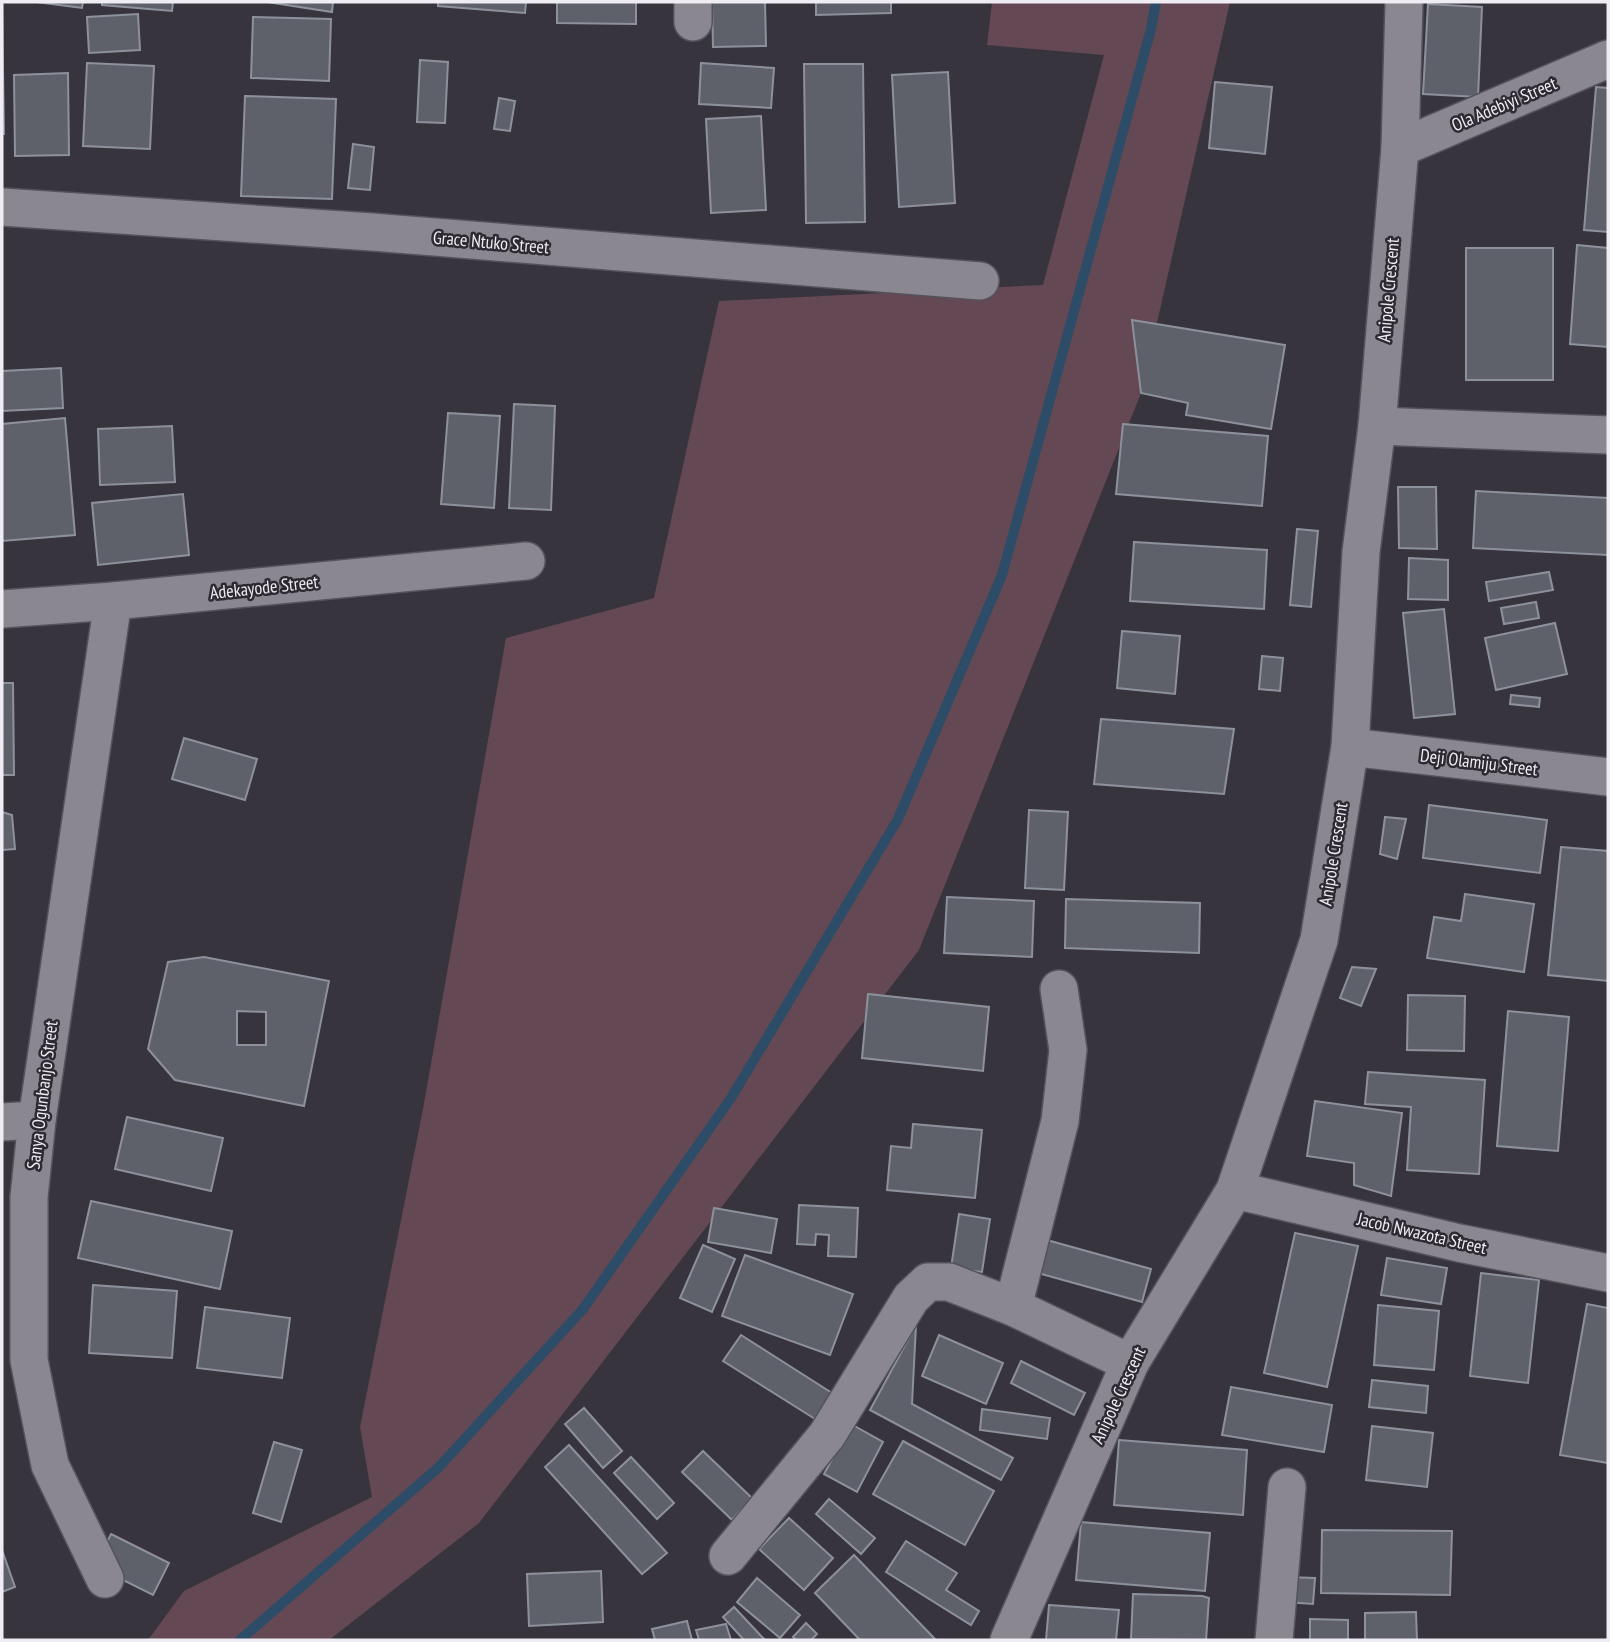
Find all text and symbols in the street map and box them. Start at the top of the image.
street label: Ola Adebiyi Street [1448,72,1560,136]
street label: Grace Ntuko Street [432,225,550,259]
street label: Anipole Crescent [1372,237,1404,343]
street label: Adekayode Street [209,570,319,604]
street label: Deji Olamiju Street [1419,743,1539,781]
street label: Anipole Crescent [1313,801,1353,907]
street label: Sanya Ogunbanjo Street [21,1019,63,1171]
street label: Jacob Nwazota Street [1354,1207,1489,1259]
street label: Anipole Crescent [1086,1343,1150,1447]

